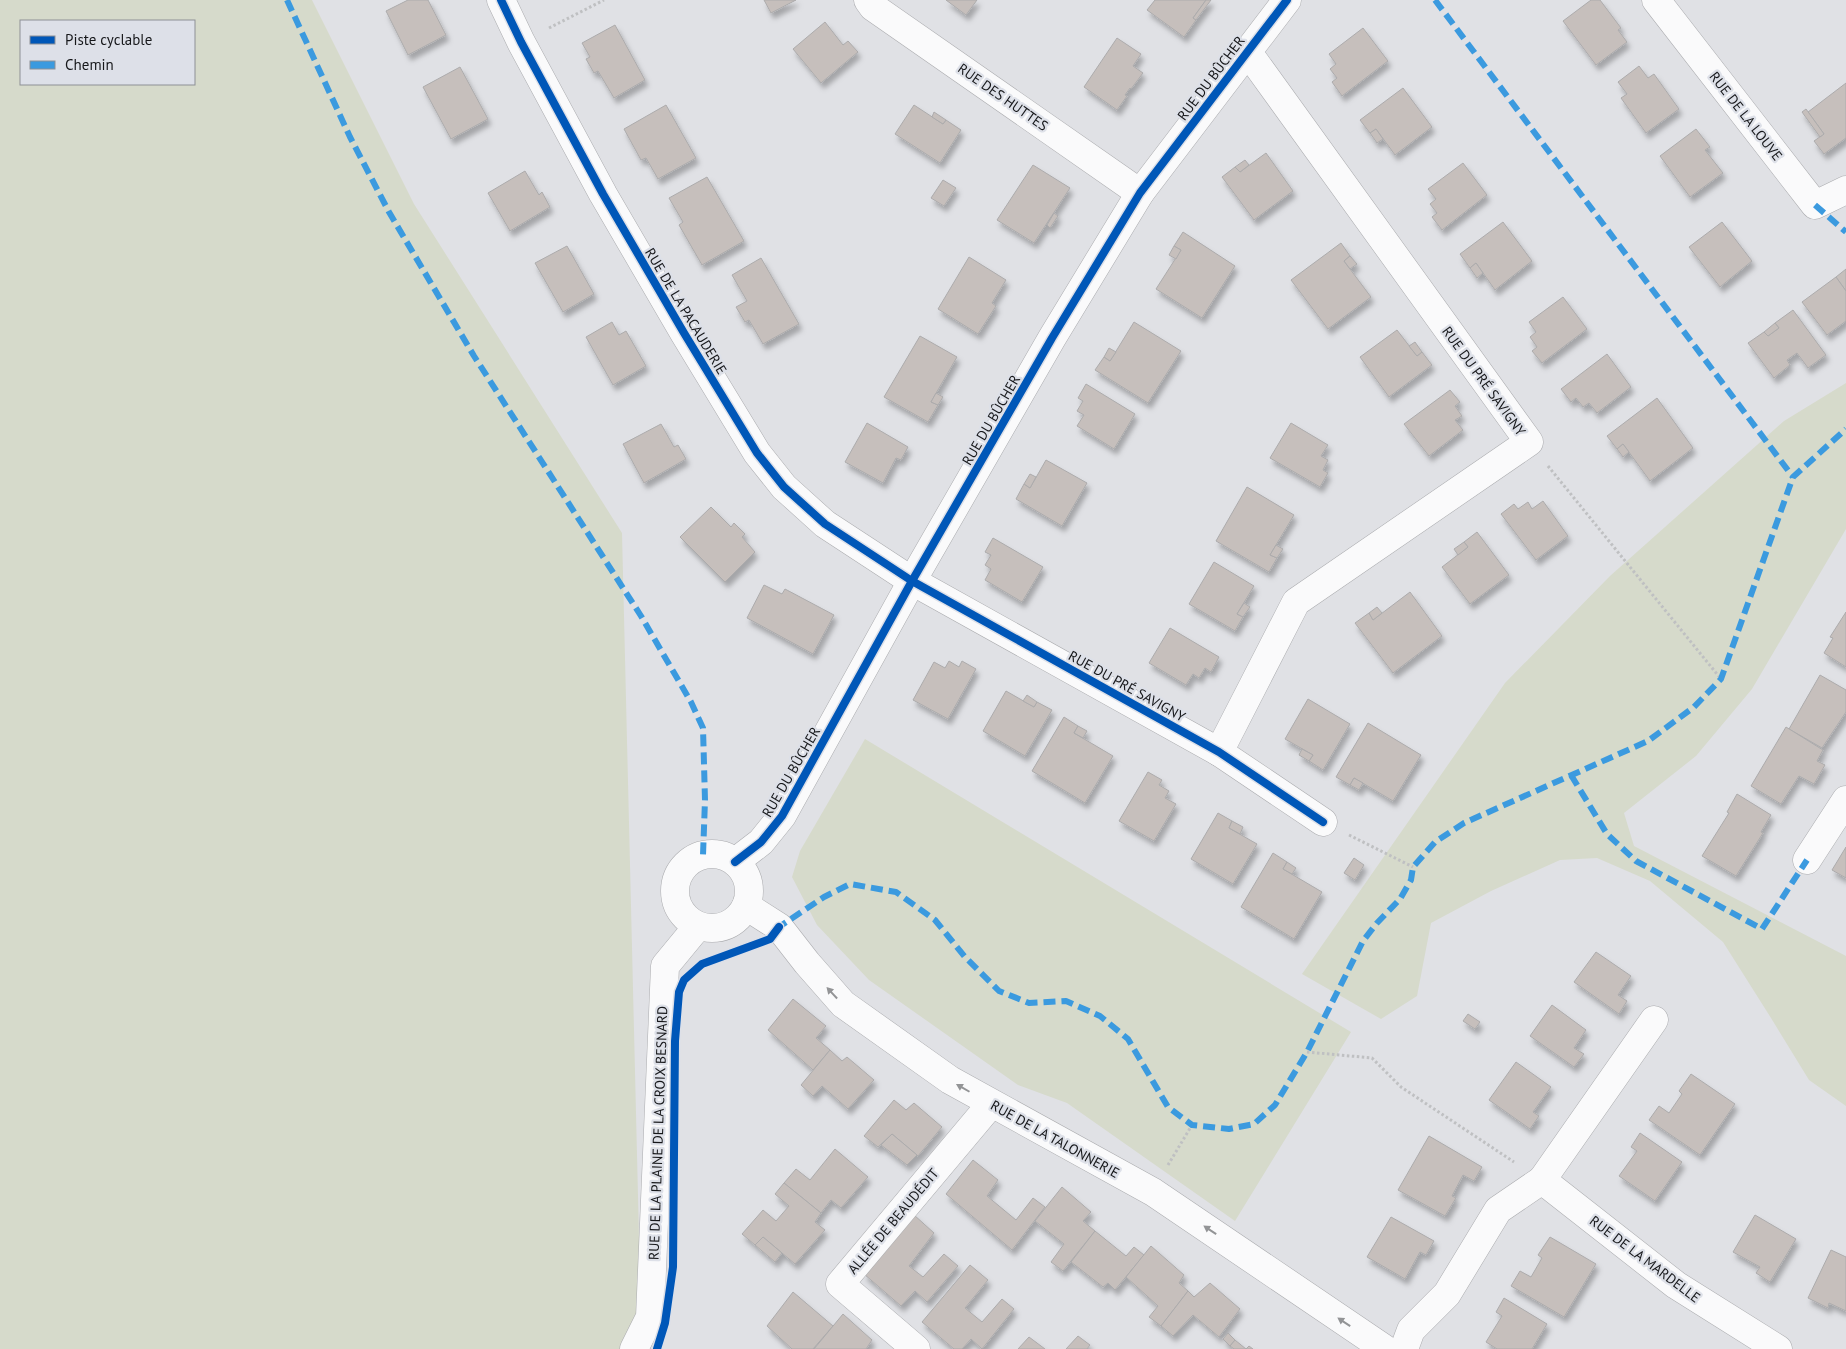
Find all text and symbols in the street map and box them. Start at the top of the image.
legend [20,20,195,85]
text: Piste cyclable [65,30,152,49]
street label: RUE DU BÛCHER [1173,32,1249,124]
text: Chemin [65,55,114,74]
street label: RUE DES HUTTES [954,59,1052,135]
street label: RUE DE LA LOUVE [1706,68,1786,164]
street label: RUE DE LA PACAUDERIE [641,245,731,377]
street label: RUE DU PRÉ SAVIGNY [1438,323,1530,439]
street label: RUE DU BÛCHER [958,372,1024,468]
street label: RUE DU PRÉ SAVIGNY [1065,646,1189,726]
street label: RUE DU BÛCHER [758,724,824,820]
one-way arrow [826,987,838,999]
street label: RUE DE LA PLAINE DE LA CROIX BESNARD [645,1006,671,1260]
one-way arrow [956,1084,971,1092]
street label: RUE DE LA TALONNERIE [987,1096,1123,1182]
street label: ALLÉE DE BEAUDÉDIT [844,1164,943,1278]
street label: RUE DE LA MARDELLE [1586,1211,1704,1307]
one-way arrow [1203,1226,1217,1235]
one-way arrow [1338,1317,1351,1327]

